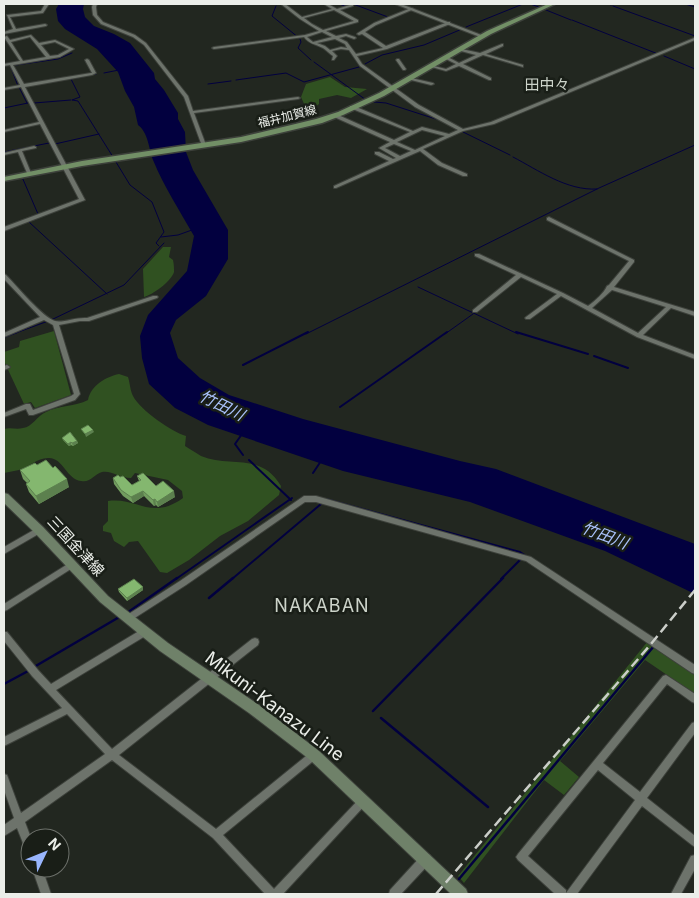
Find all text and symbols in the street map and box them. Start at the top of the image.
district label: 田中々 [524,75,570,94]
street label: 福井加賀線 [256,101,318,131]
water label: 竹田川 [196,385,250,425]
street label: 三国金津線 [43,512,109,580]
water label: 竹田川 [579,517,633,554]
district label: NAKABAN [274,595,370,616]
street label: Mikuni-Kanazu Line [201,647,349,765]
north arrow [20,828,70,878]
text: N [45,834,65,853]

